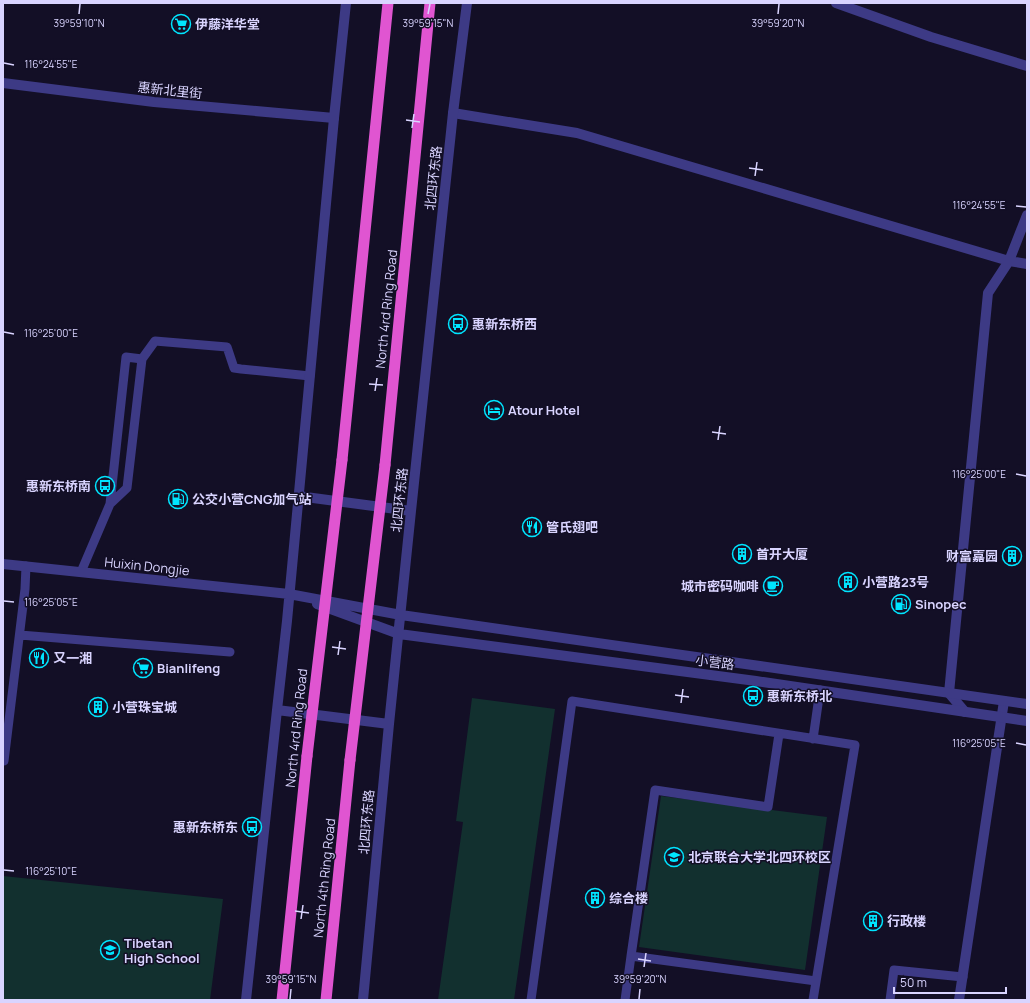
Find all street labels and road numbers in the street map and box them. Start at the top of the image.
street label: 惠新北里街 [137,78,203,102]
street label: 北四环东路 [421,145,445,211]
street label: North 4rd Ring Road [371,249,401,369]
street label: 北四环东路 [387,467,411,533]
street label: Huixin Dongjie [103,553,191,579]
street label: 小营路 [695,651,735,673]
street label: North 4rd Ring Road [281,668,311,788]
street label: 北四环东路 [354,789,378,855]
street label: North 4th Ring Road [309,817,339,939]

